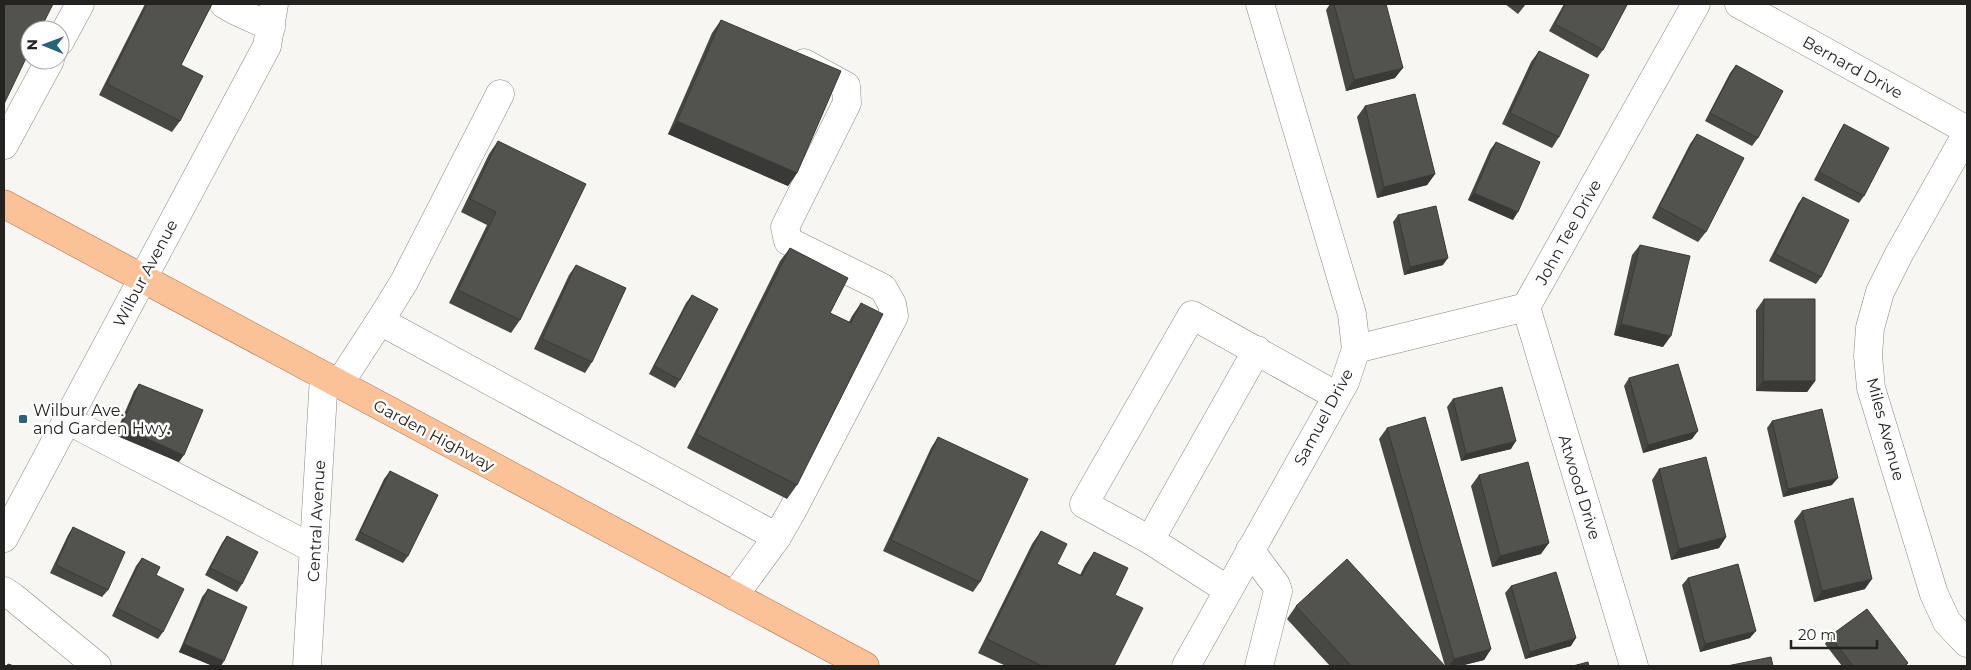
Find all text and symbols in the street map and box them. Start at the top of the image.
north arrow [20,20,70,70]
street label: Bernard Drive [1799,32,1906,103]
text: N [23,39,41,51]
street label: John Tee Drive [1531,176,1605,289]
street label: Wilbur Avenue [109,216,182,330]
street label: Samuel Drive [1290,366,1357,469]
street label: Miles Avenue [1863,376,1908,483]
street label: Garden Highway [370,396,498,475]
place label: Wilbur Ave. and Garden Hwy. [33,401,170,438]
marker: Wilbur Ave. and Garden Hwy. [17,413,29,425]
street label: Atwood Drive [1555,432,1604,542]
street label: Central Avenue [304,460,329,582]
scale bar [1791,618,1877,650]
text: 20 m [1798,625,1836,644]

